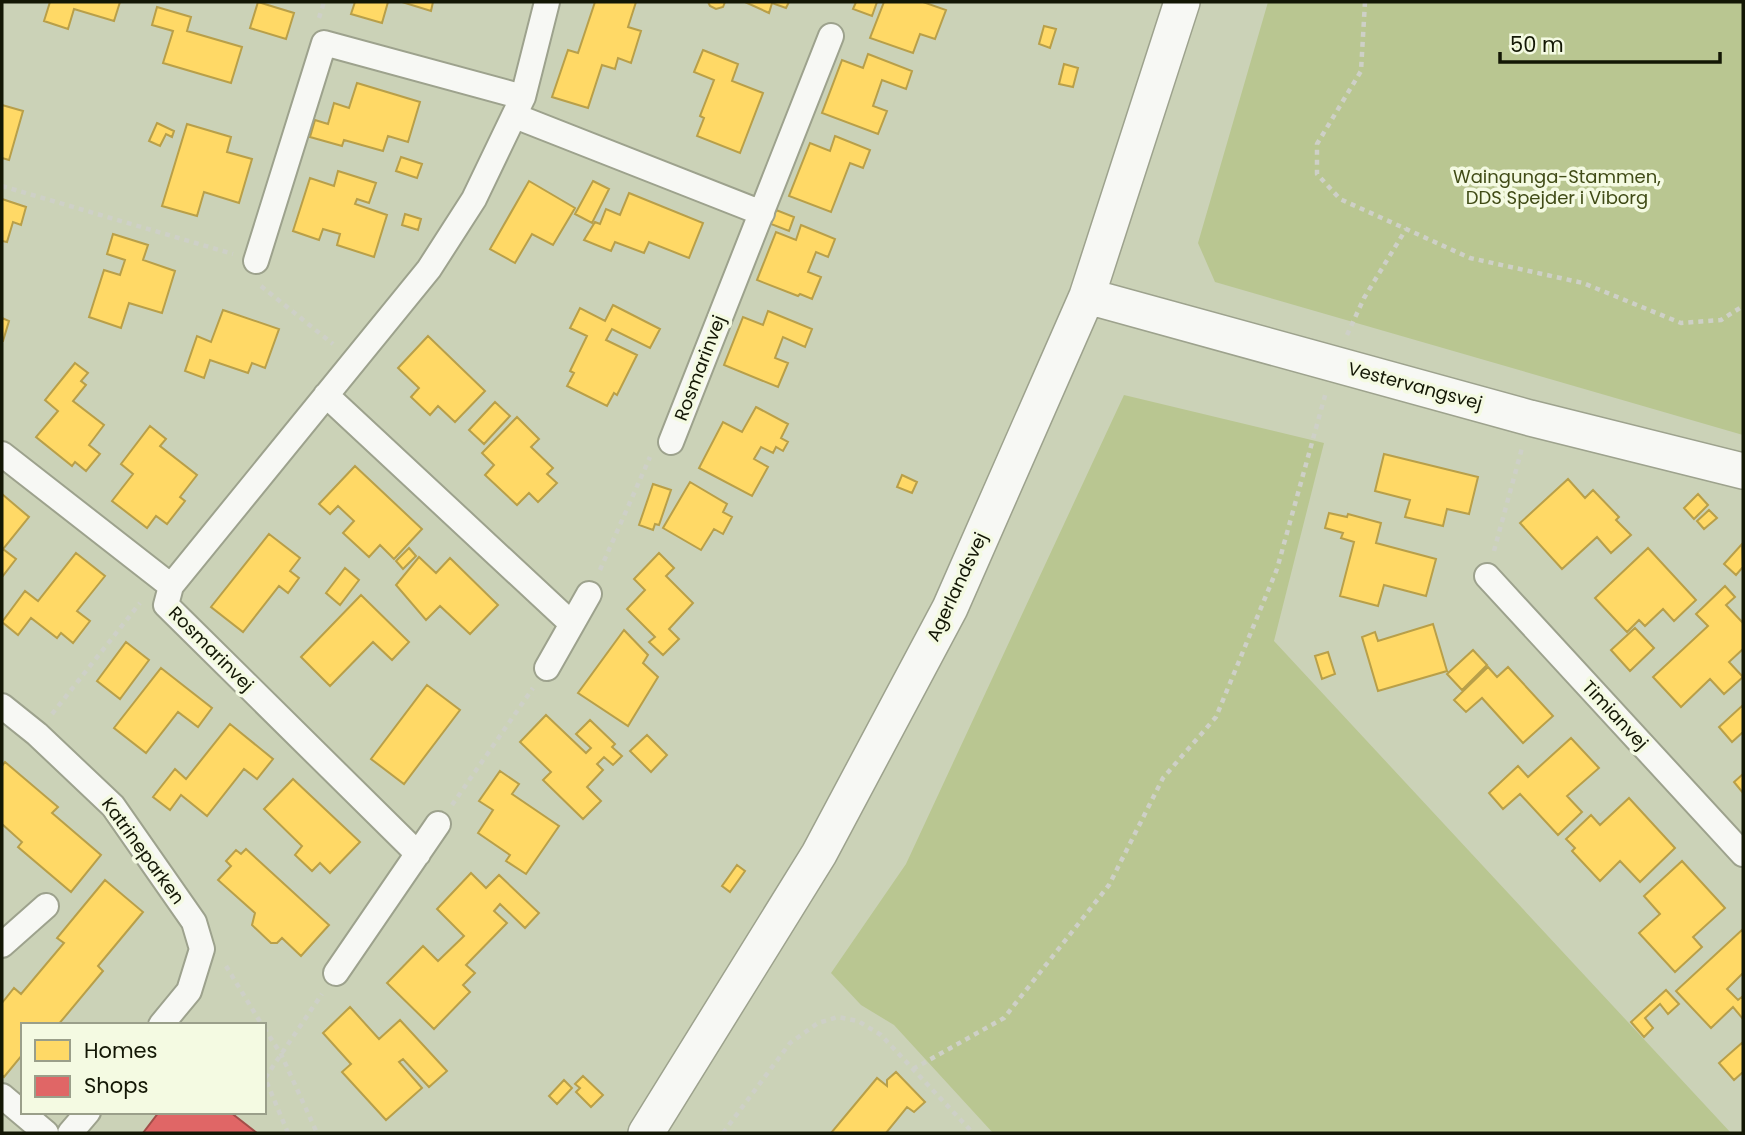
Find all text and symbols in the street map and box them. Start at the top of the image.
scale bar [1500,21,1720,65]
text: 50 m [1510,30,1564,59]
park label: Waingunga-Stammen, DDS Spejder i Viborg [1453,164,1661,210]
street label: Rosmarinvej [668,312,731,424]
street label: Vestervangsvej [1345,356,1485,415]
street label: Agerlandsvej [920,528,993,645]
street label: Rosmarinvej [163,601,259,697]
street label: Timianvej [1577,674,1654,755]
street label: Katrineparken [96,792,191,909]
legend [21,1023,266,1114]
text: Homes [84,1036,158,1065]
text: Shops [84,1071,148,1100]

